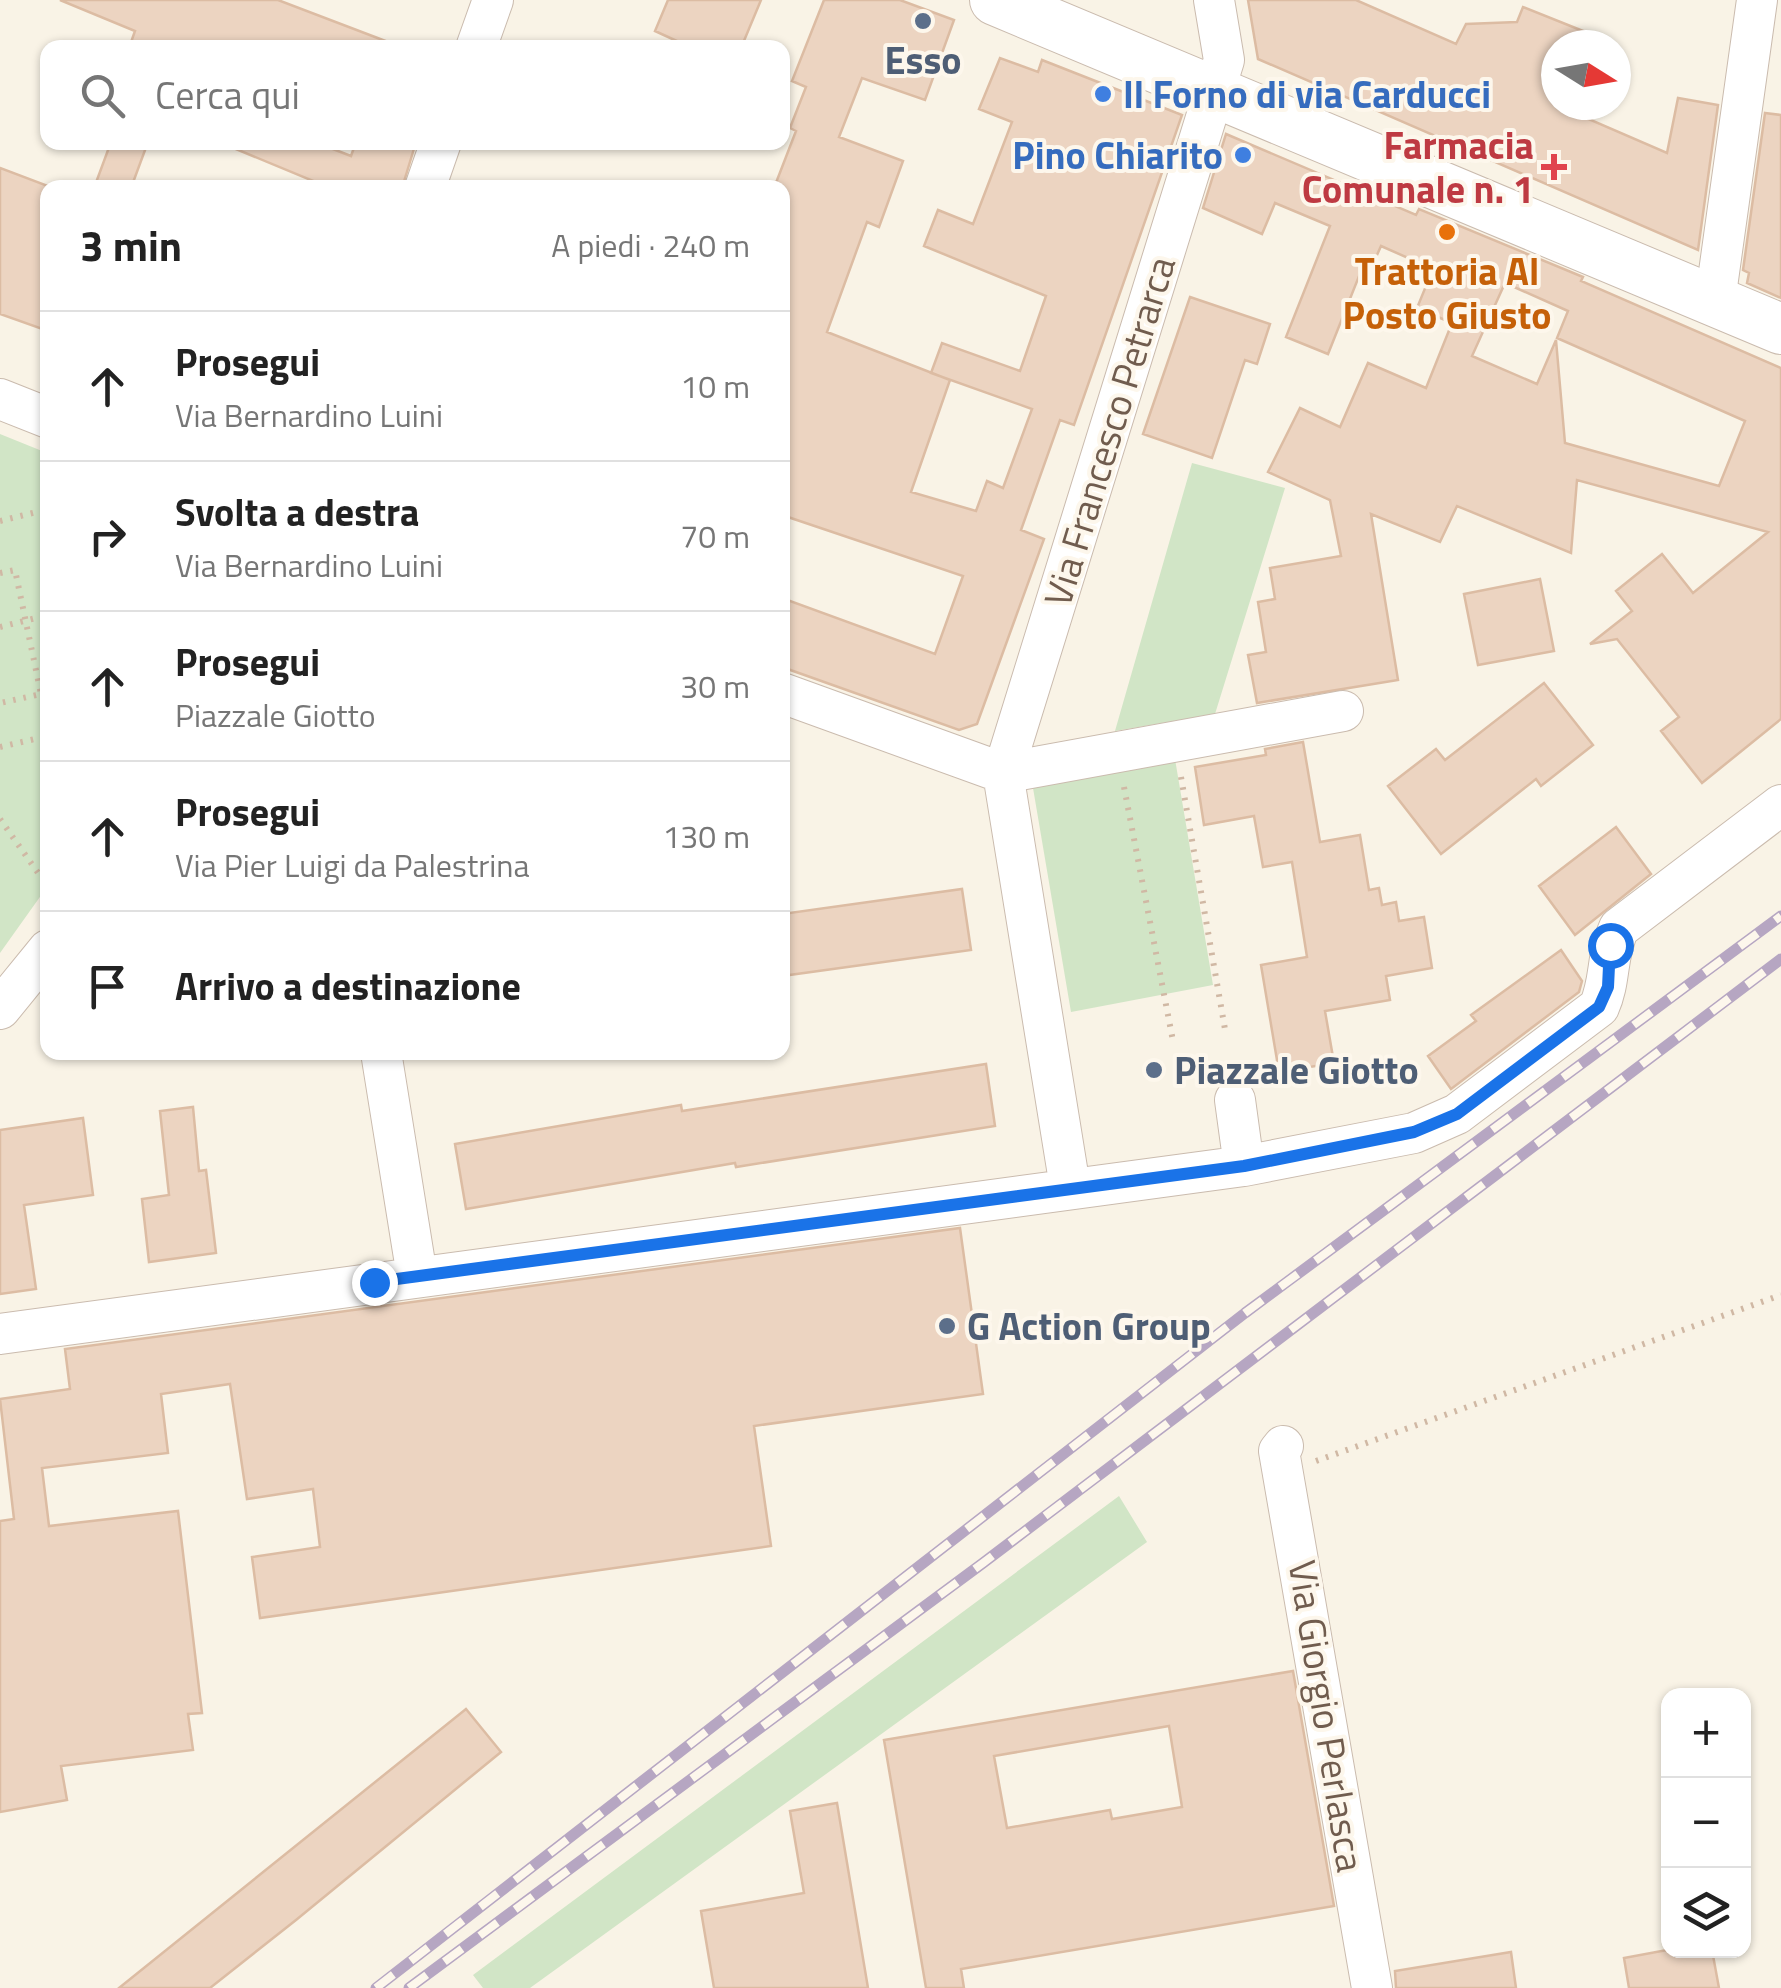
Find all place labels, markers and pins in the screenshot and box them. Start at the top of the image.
marker: Esso [912,10,934,32]
place label: Esso [884,31,962,89]
place label: Il Forno di via Carducci [1123,65,1491,123]
marker: Il Forno di via Carducci [1092,83,1114,105]
place label: Farmacia Comunale n. 1 [1302,116,1534,218]
place label: Pino Chiarito [1012,126,1223,184]
marker: Pino Chiarito [1232,144,1254,166]
marker: Farmacia Comunale n. 1 [1543,156,1565,178]
marker: Trattoria Al Posto Giusto [1436,221,1458,243]
place label: Trattoria Al Posto Giusto [1343,242,1551,344]
place label: Piazzale Giotto [1174,1041,1419,1099]
marker: Piazzale Giotto [1143,1059,1165,1081]
place label: G Action Group [967,1297,1211,1355]
marker: G Action Group [936,1315,958,1337]

